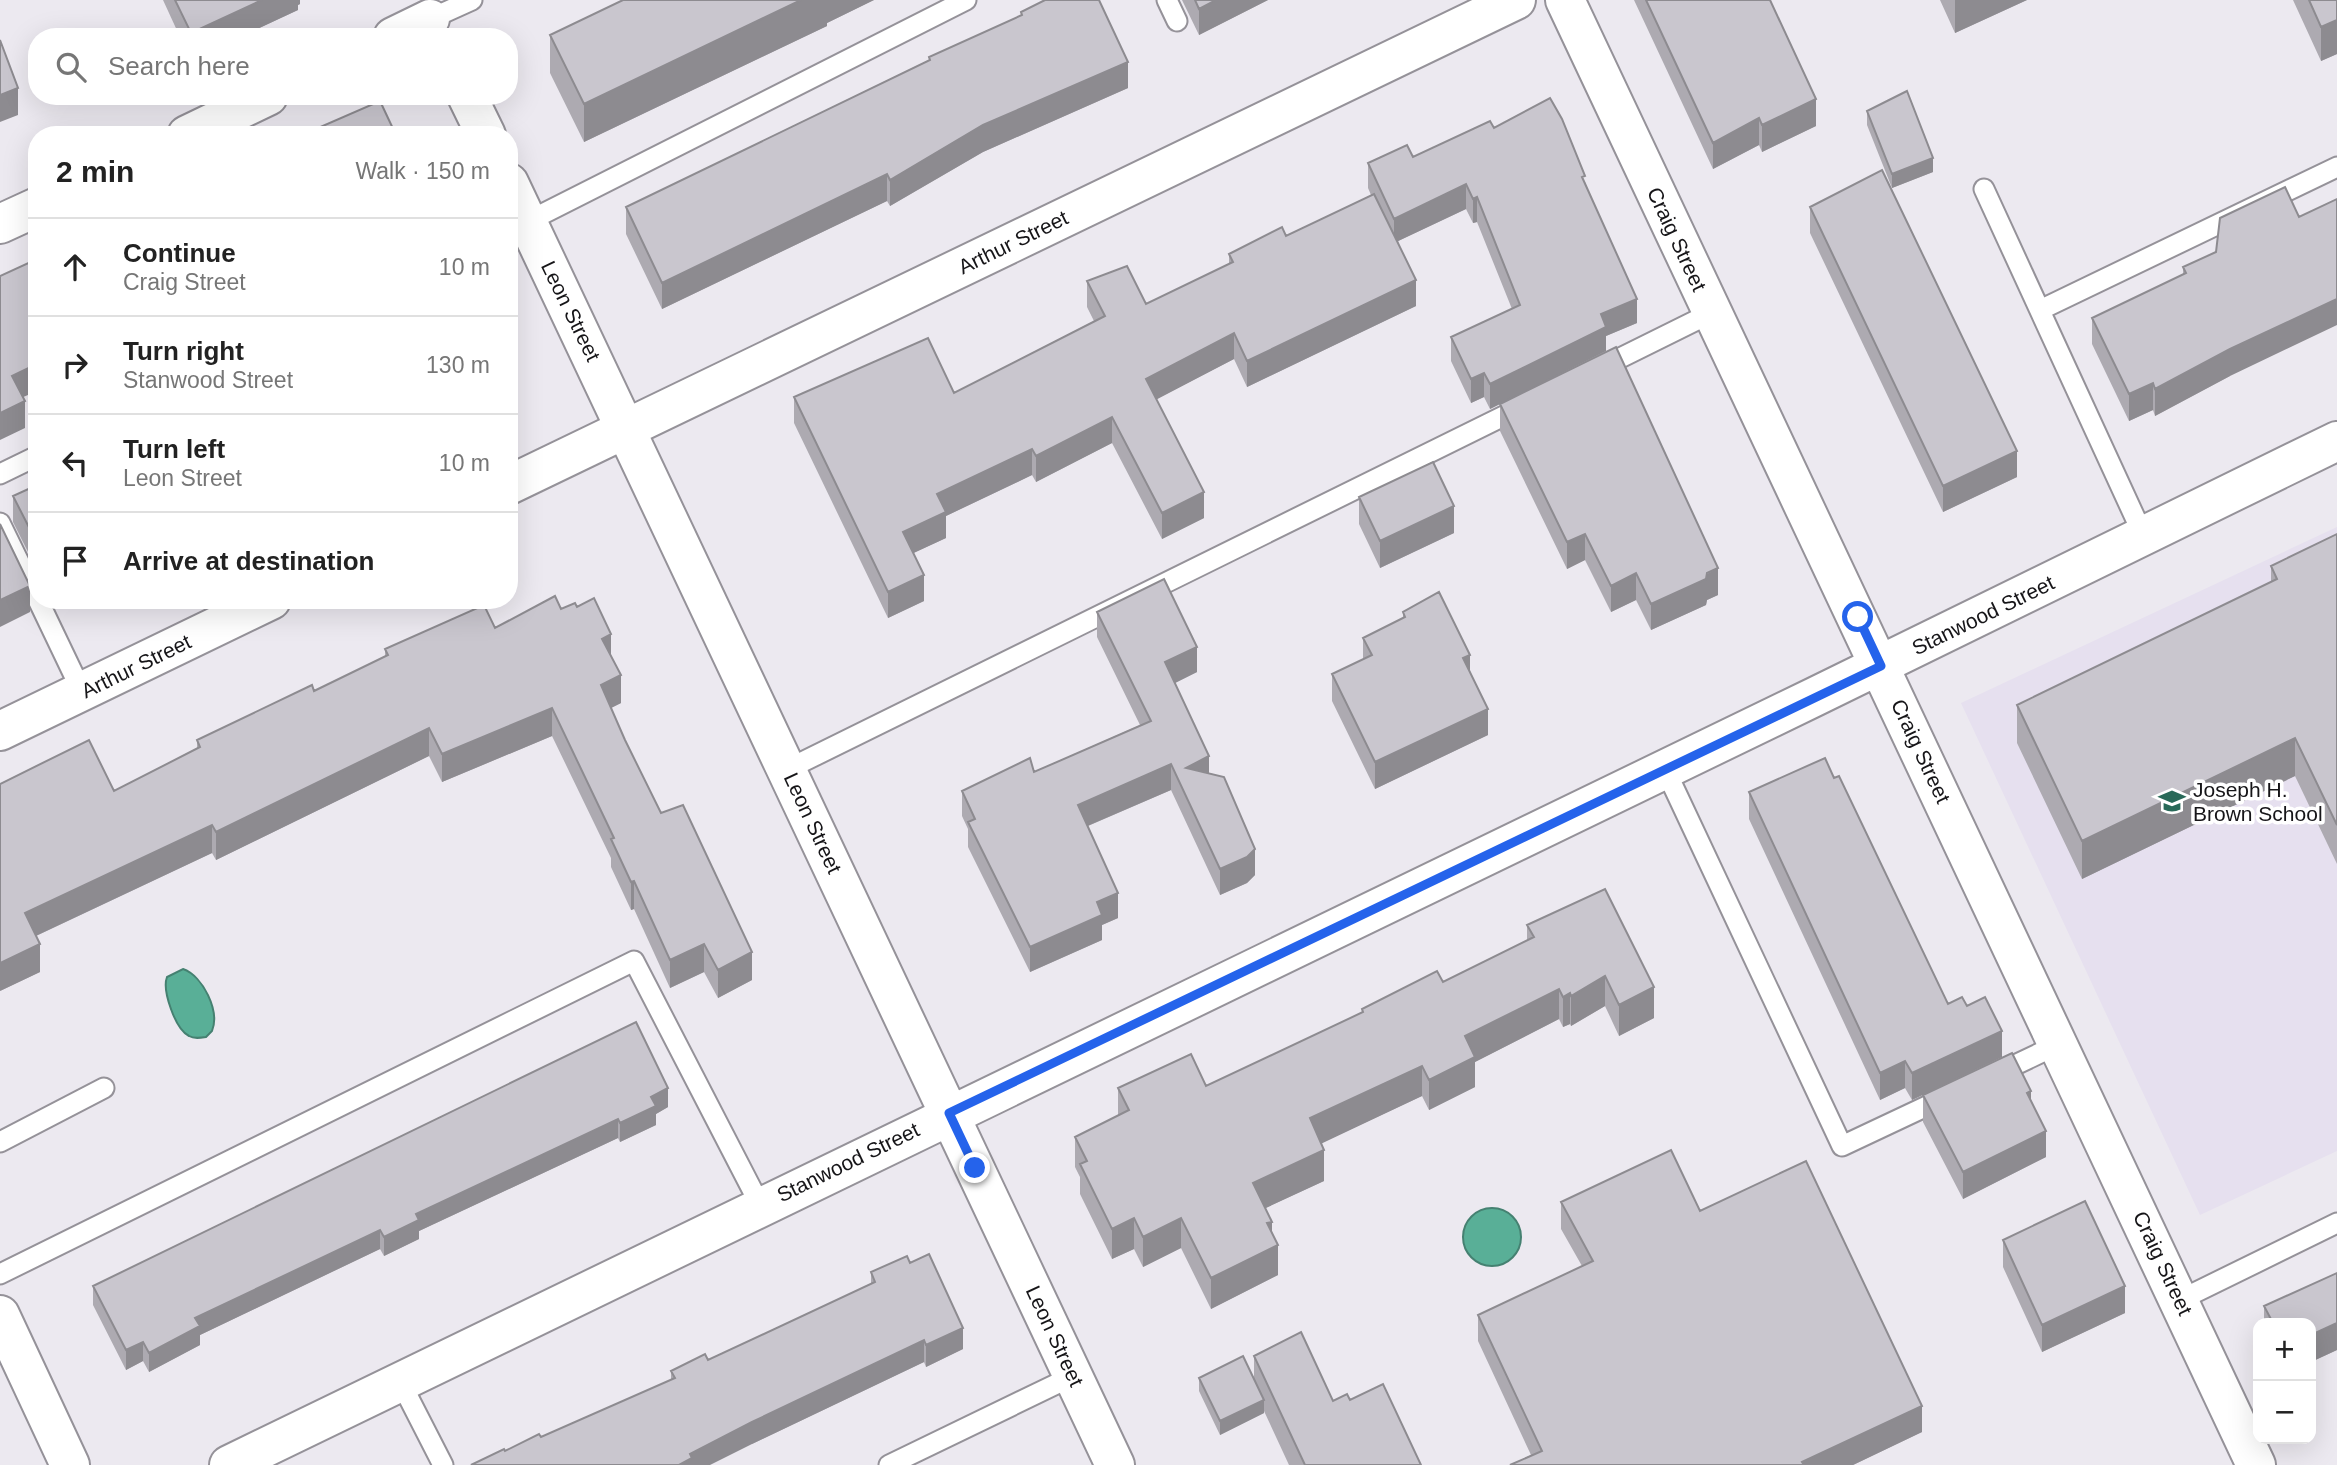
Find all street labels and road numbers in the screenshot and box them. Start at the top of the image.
street label: Craig Street [1643,183,1711,295]
street label: Arthur Street [954,206,1072,278]
street label: Leon Street [537,257,605,365]
street label: Stanwood Street [1908,571,2058,659]
street label: Arthur Street [77,630,195,702]
street label: Craig Street [1887,695,1955,807]
street label: Leon Street [780,769,846,877]
street label: Stanwood Street [773,1118,923,1206]
street label: Craig Street [2129,1207,2197,1319]
street label: Leon Street [1022,1282,1088,1390]

